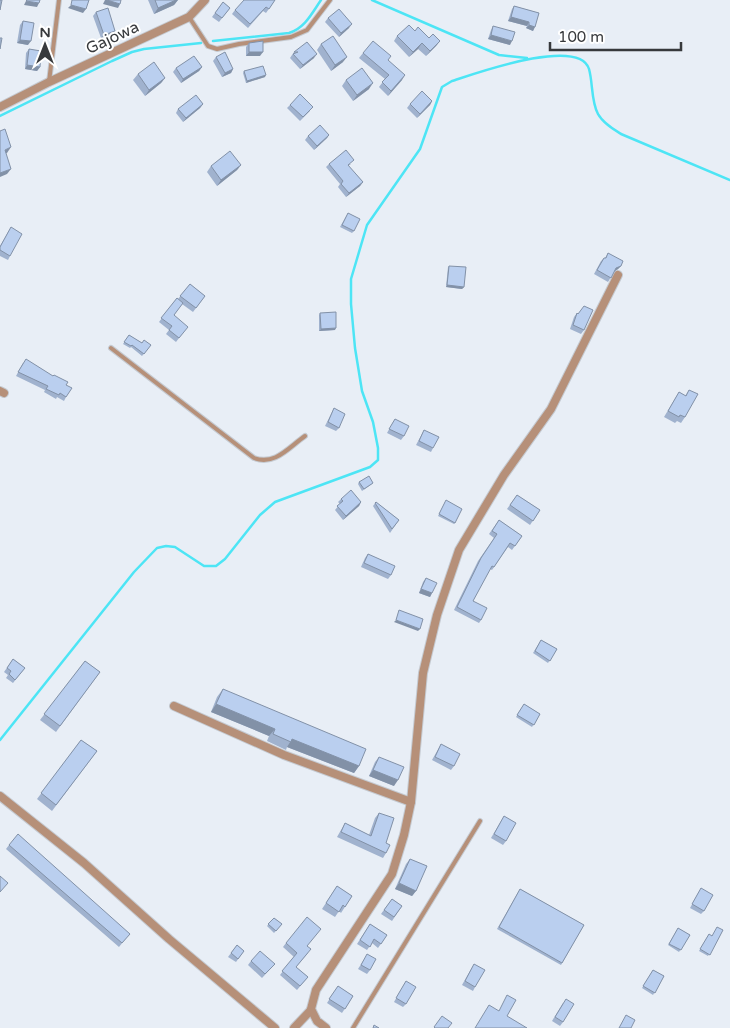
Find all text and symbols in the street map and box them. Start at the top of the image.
street label: Gajowa [83,17,142,59]
north arrow [20,20,70,70]
scale bar [550,20,681,52]
text: N [39,24,51,41]
text: 100 m [558,28,604,46]

